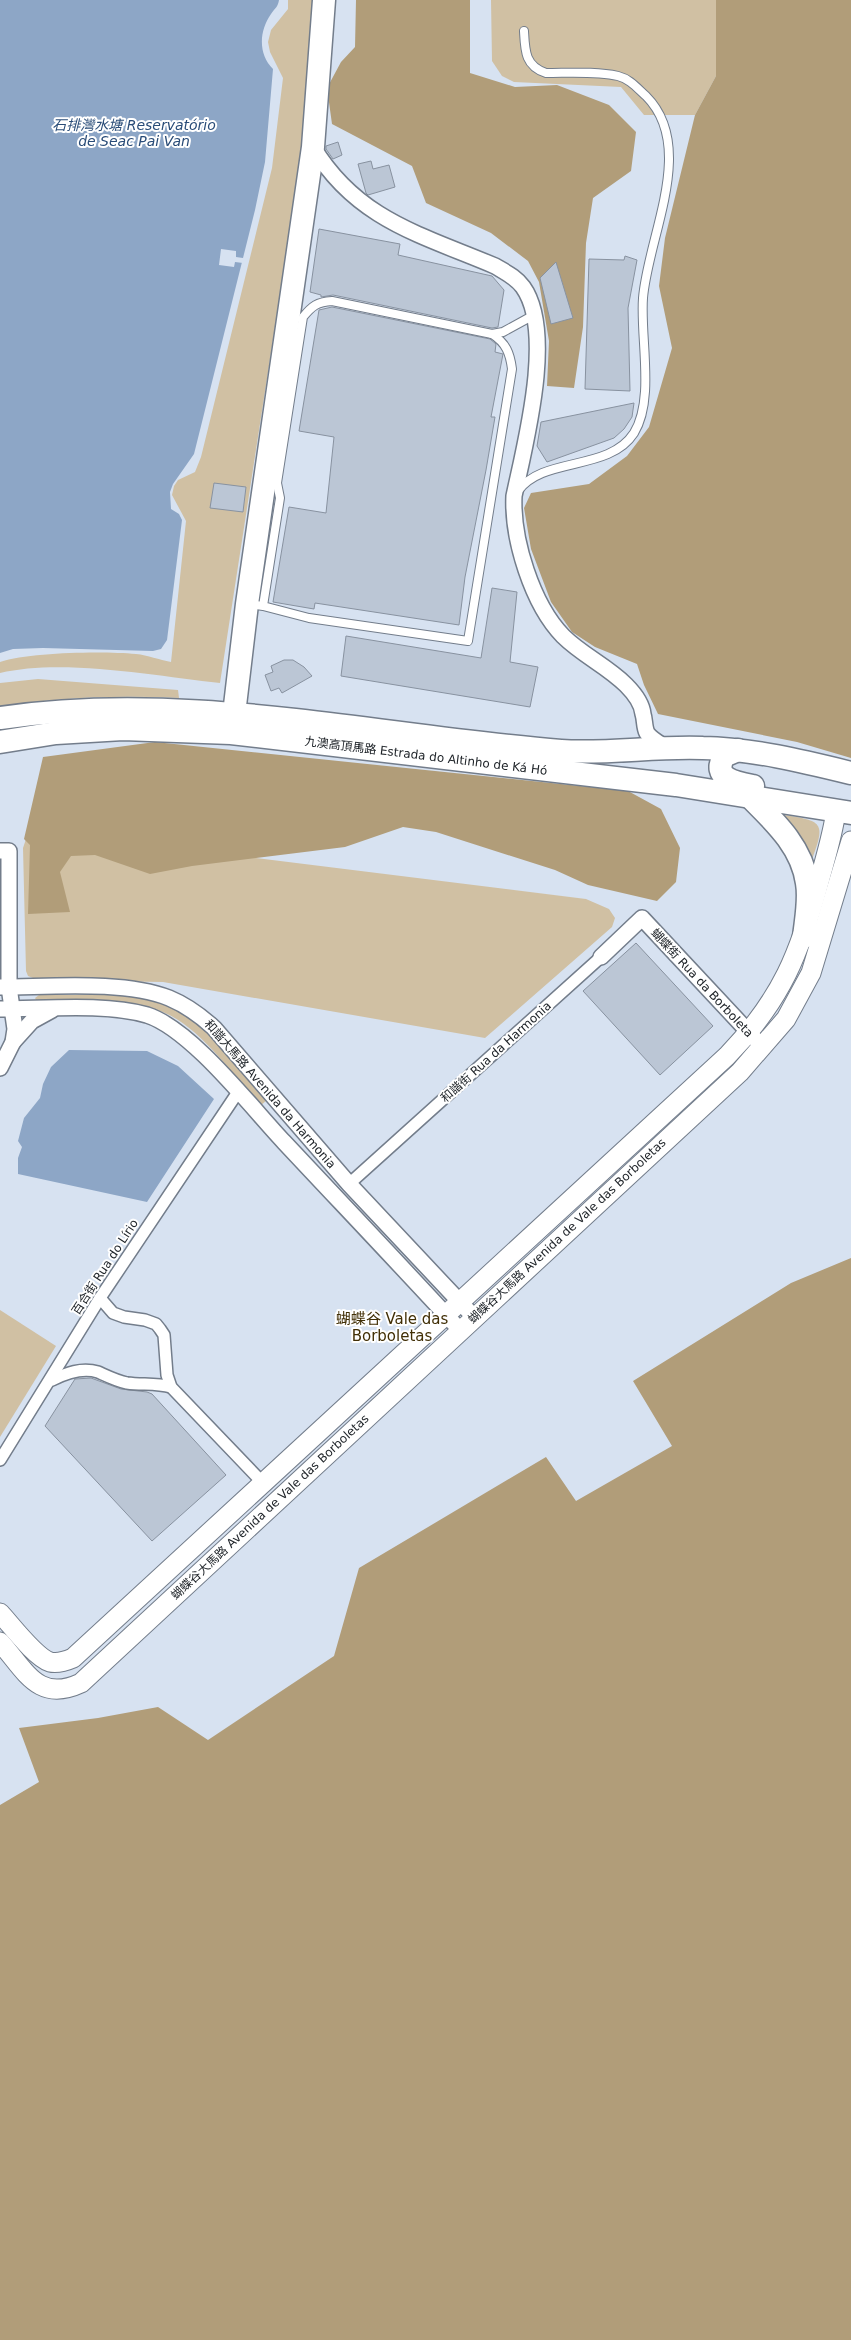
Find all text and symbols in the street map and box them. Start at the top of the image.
water label: 石排灣水塘 Reservatório de Seac Pai Van [52,117,216,149]
street label: 九澳高頂馬路 Estrada do Altinho de Ká Hó [304,734,548,778]
street label: 蝴蝶街 Rua da Borboleta [648,926,756,1040]
street label: 和諧街 Rua da Harmonia [438,999,554,1105]
street label: 和諧大馬路 Avenida da Harmonia [201,1017,339,1171]
street label: 蝴蝶谷大馬路 Avenida de Vale das Borboletas [465,1135,669,1327]
street label: 百合街 Rua do Lírio [69,1217,141,1317]
district label: 蝴蝶谷 Vale das Borboletas [336,1310,449,1345]
street label: 蝴蝶谷大馬路 Avenida de Vale das Borboletas [168,1411,372,1603]

